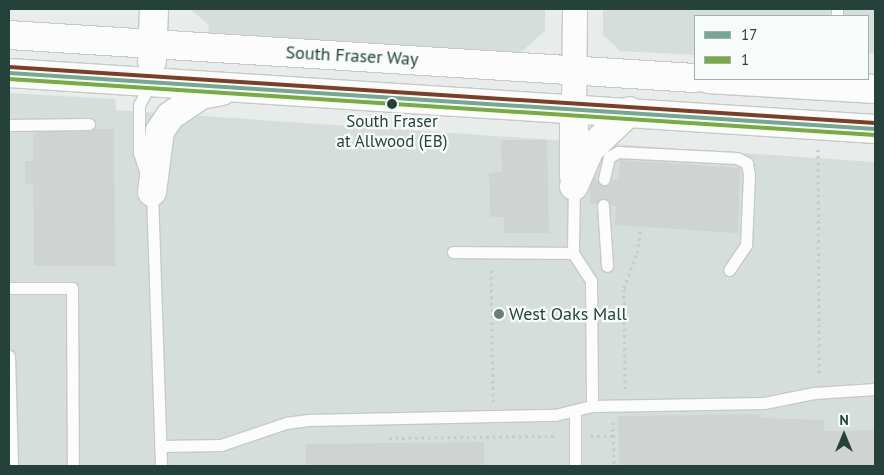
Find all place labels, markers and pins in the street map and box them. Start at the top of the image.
marker: South Fraser at Allwood (EB) [387,99,397,109]
place label: South Fraser at Allwood (EB) [336,112,448,152]
place label: West Oaks Mall [509,303,627,325]
marker: West Oaks Mall [493,308,505,320]

